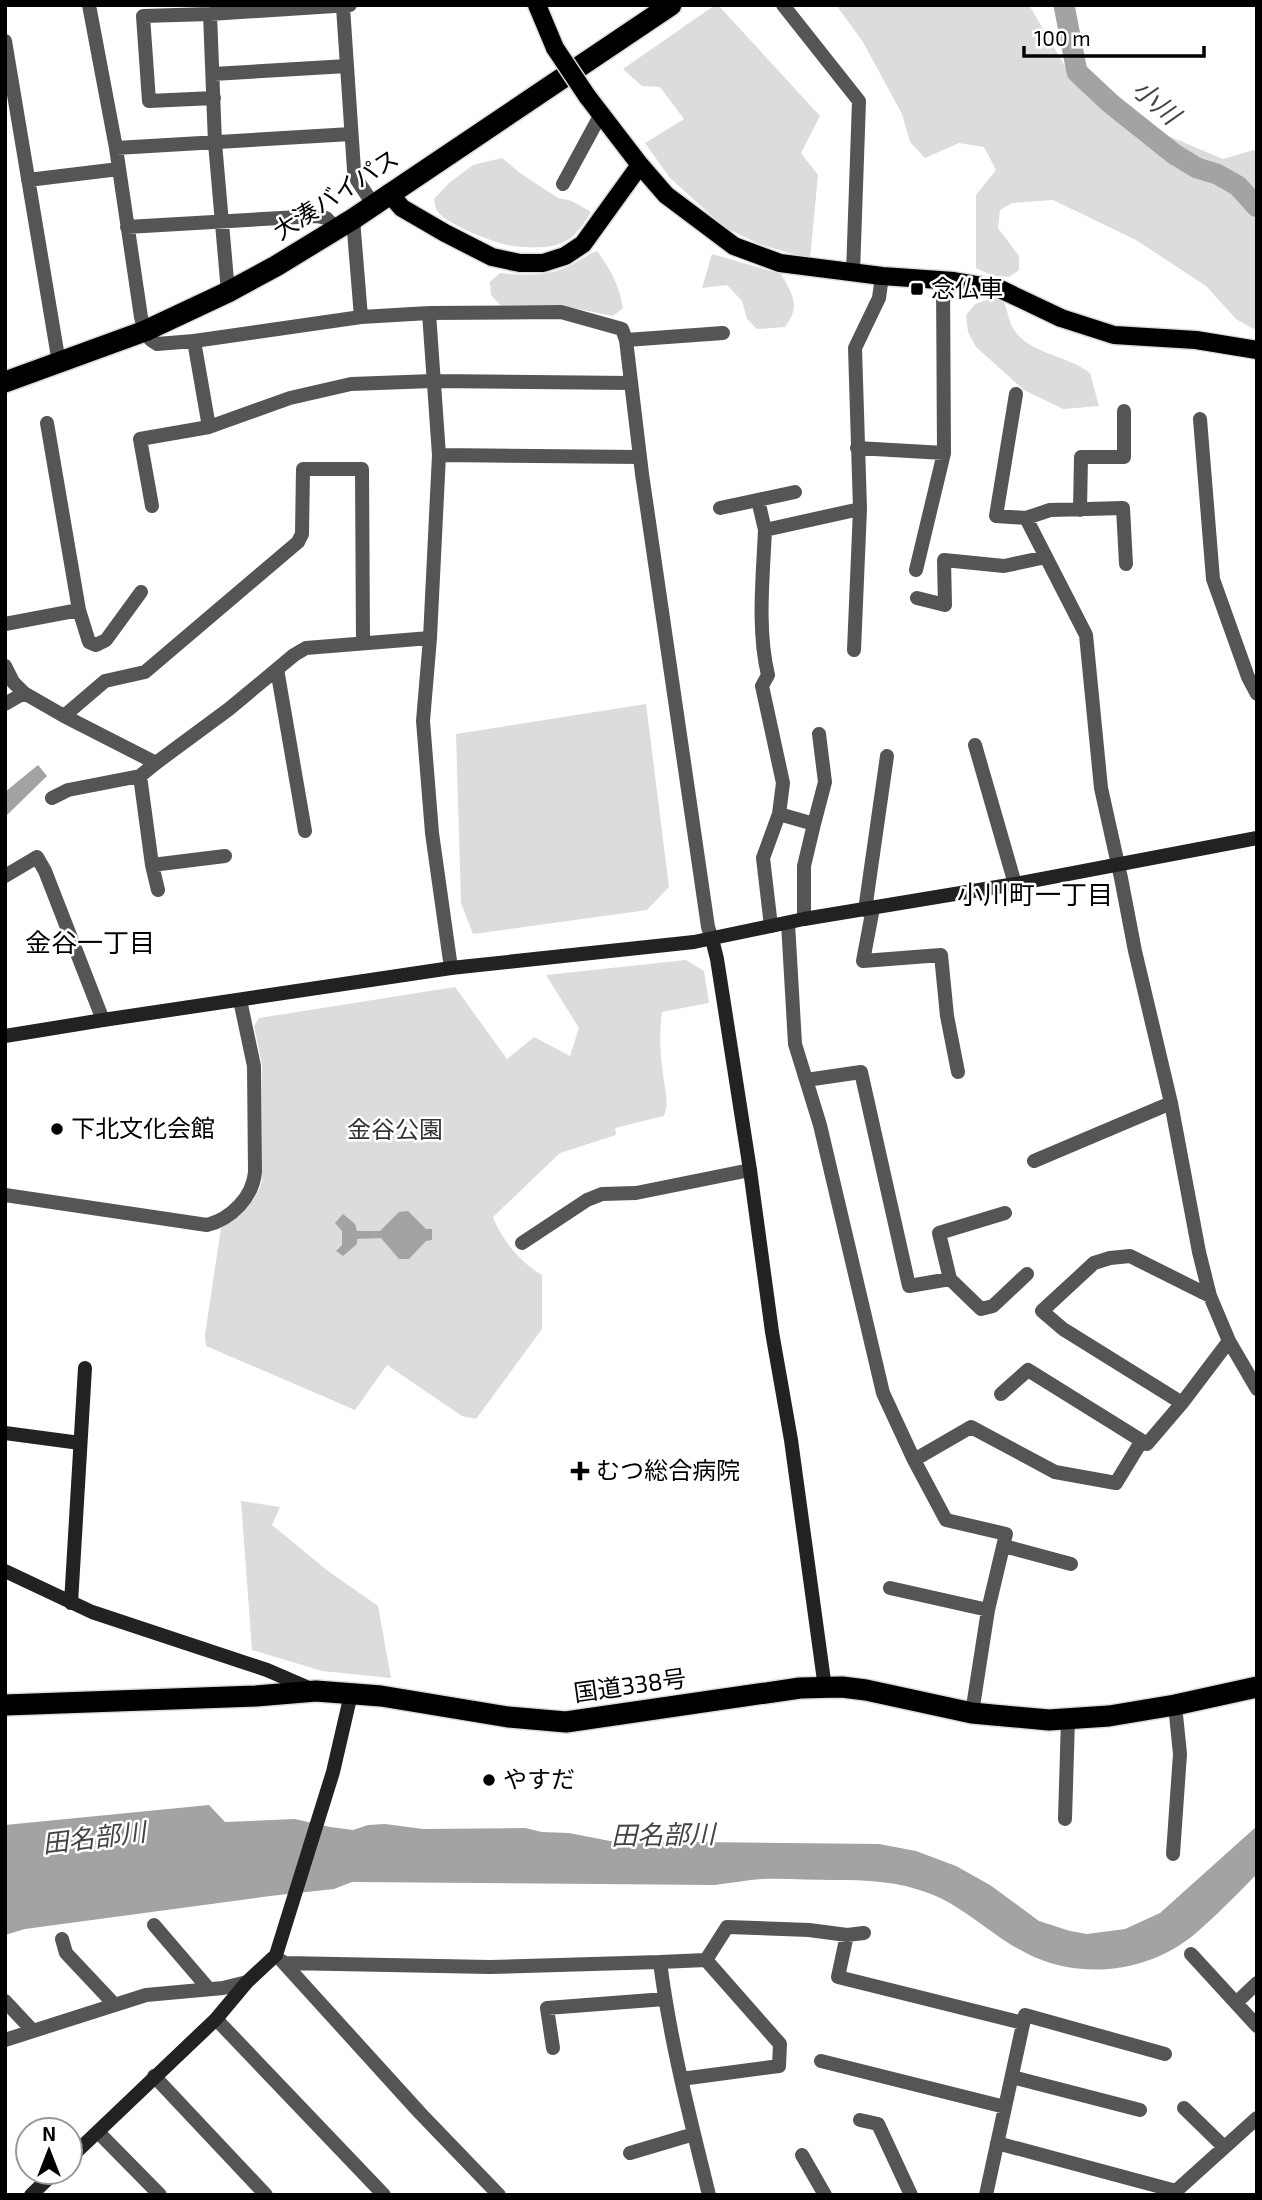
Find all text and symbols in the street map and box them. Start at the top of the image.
scale bar [1024,14,1204,58]
text: 100 m [1034,25,1091,50]
water label: 小川 [1127,72,1189,132]
street label: 大湊バイパス [267,142,403,245]
place label: 念仏車 [931,273,1003,302]
marker: 念仏車 [909,281,925,297]
district label: 小川町一丁目 [957,878,1113,909]
district label: 金谷一丁目 [25,926,155,957]
place label: 下北文化会館 [71,1113,215,1142]
park label: 金谷公園 [347,1114,443,1143]
marker: 下北文化会館 [49,1121,65,1137]
place label: むつ総合病院 [596,1455,740,1484]
marker: むつ総合病院 [570,1461,590,1481]
street label: 国道338号 [572,1662,688,1707]
place label: やすだ [503,1764,575,1793]
marker: やすだ [481,1772,497,1788]
water label: 田名部川 [40,1814,150,1858]
water label: 田名部川 [611,1817,718,1850]
north arrow [14,2116,84,2186]
text: N [42,2122,56,2145]

